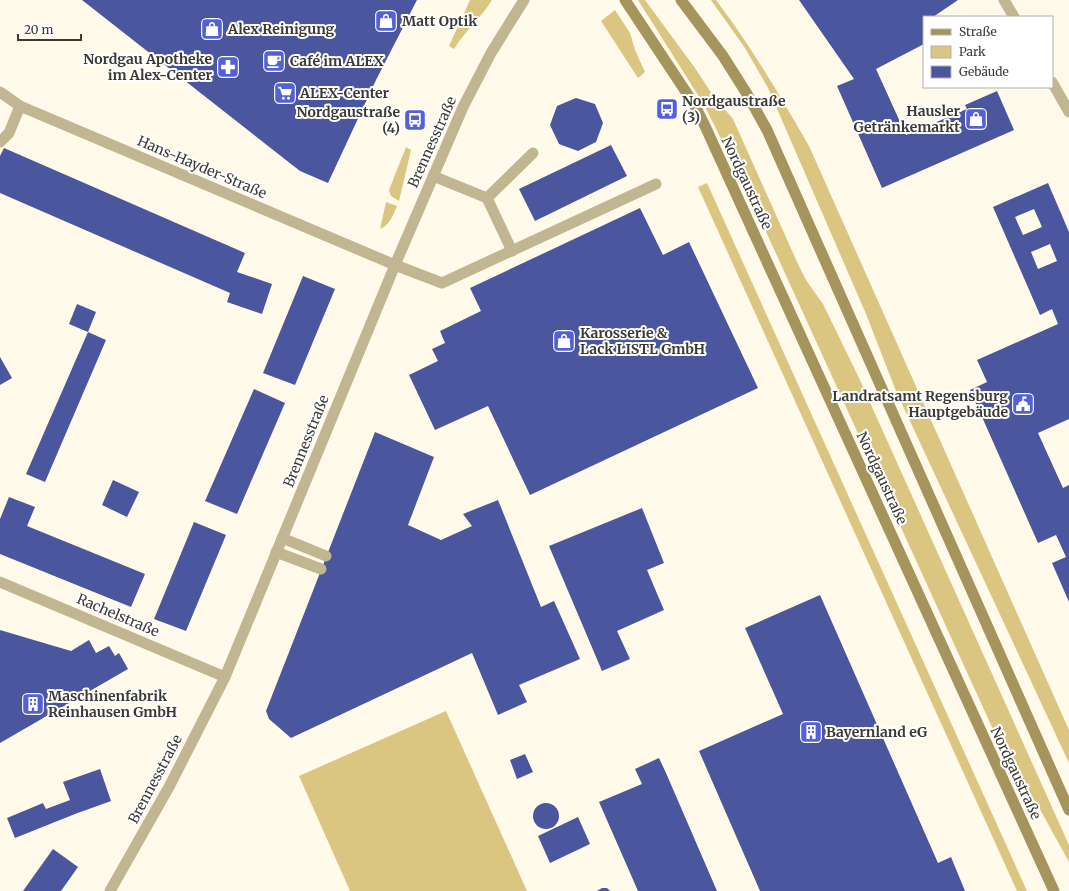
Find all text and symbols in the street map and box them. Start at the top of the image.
shop icon: Matt Optik [373,8,399,34]
place label: Matt Optik [402,12,478,30]
scale bar [18,16,81,42]
shop icon: Alex Reinigung [199,16,225,42]
legend [923,16,1053,88]
place label: Alex Reinigung [227,20,335,38]
text: 20 m [24,22,53,37]
text: Straße [959,24,997,39]
text: Park [959,44,986,59]
cafe icon: Café im ALEX [261,48,287,74]
place label: Nordgau Apotheke im Alex-Center [83,50,212,84]
place label: Café im ALEX [290,52,384,70]
pharmacy icon: Nordgau Apotheke im Alex-Center [215,54,241,80]
text: Gebäude [959,64,1009,79]
supermarket icon: ALEX-Center [272,80,298,106]
place label: ALEX-Center [299,84,389,102]
place label: Nordgaustraße (3) [682,92,786,126]
street label: Brennesstraße [404,94,460,190]
bus stop icon: Nordgaustraße (3) [654,96,680,122]
place label: Hausler Getränkemarkt [853,102,960,136]
place label: Nordgaustraße (4) [296,103,400,137]
shop icon: Hausler Getränkemarkt [963,106,989,132]
bus stop icon: Nordgaustraße (4) [402,107,428,133]
street label: Hans-Hayder-Straße [135,132,269,202]
street label: Nordgaustraße [718,134,776,232]
place label: Karosserie & Lack LISTL GmbH [580,324,705,358]
shop icon: Karosserie & Lack LISTL GmbH [551,328,577,354]
place label: Landratsamt Regensburg Hauptgebäude [832,387,1008,421]
public building icon: Landratsamt Regensburg Hauptgebäude [1010,391,1036,417]
street label: Brennesstraße [279,392,333,490]
street label: Nordgaustraße [853,429,911,527]
street label: Rachelstraße [74,590,162,640]
place label: Maschinenfabrik Reinhausen GmbH [48,687,177,721]
building icon: Maschinenfabrik Reinhausen GmbH [20,691,46,717]
building icon: Bayernland eG [798,719,824,745]
place label: Bayernland eG [826,723,928,741]
street label: Nordgaustraße [987,724,1045,822]
street label: Brennesstraße [124,731,186,827]

